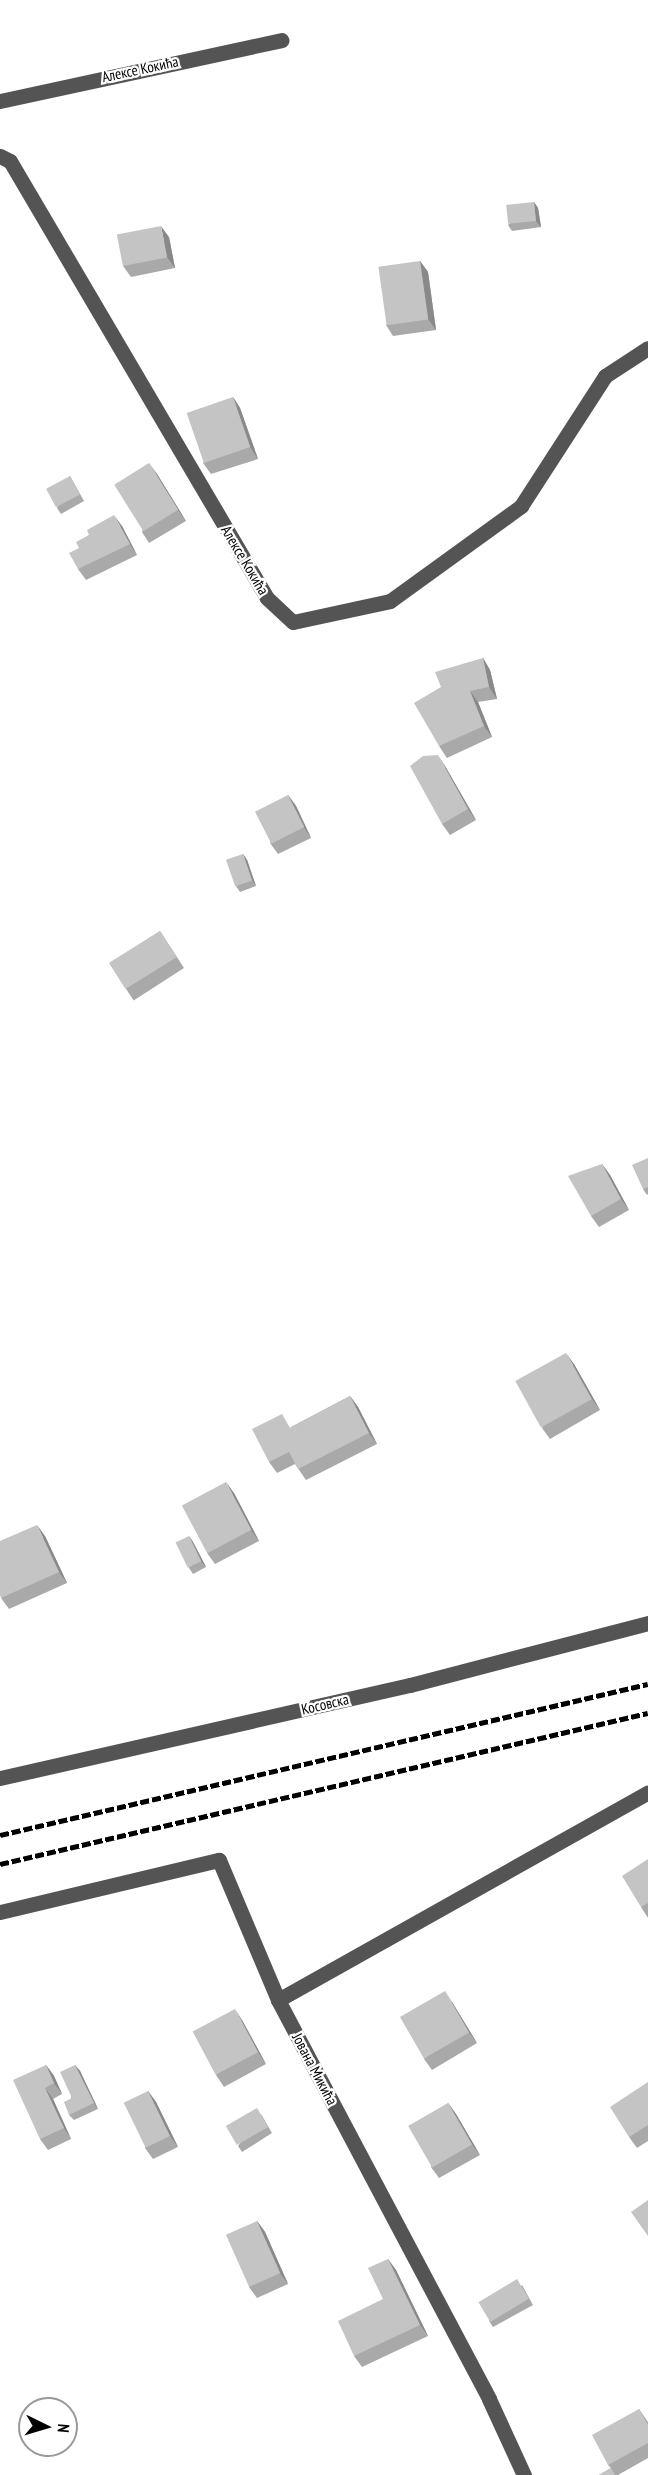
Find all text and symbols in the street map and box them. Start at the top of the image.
street label: Алексе Кокића [100,52,180,86]
street label: Алексе Кокића [217,522,273,598]
street label: Косовска [300,1690,350,1718]
street label: Јована Микића [289,2030,341,2108]
north arrow [18,2397,78,2457]
text: N [54,2423,74,2434]

